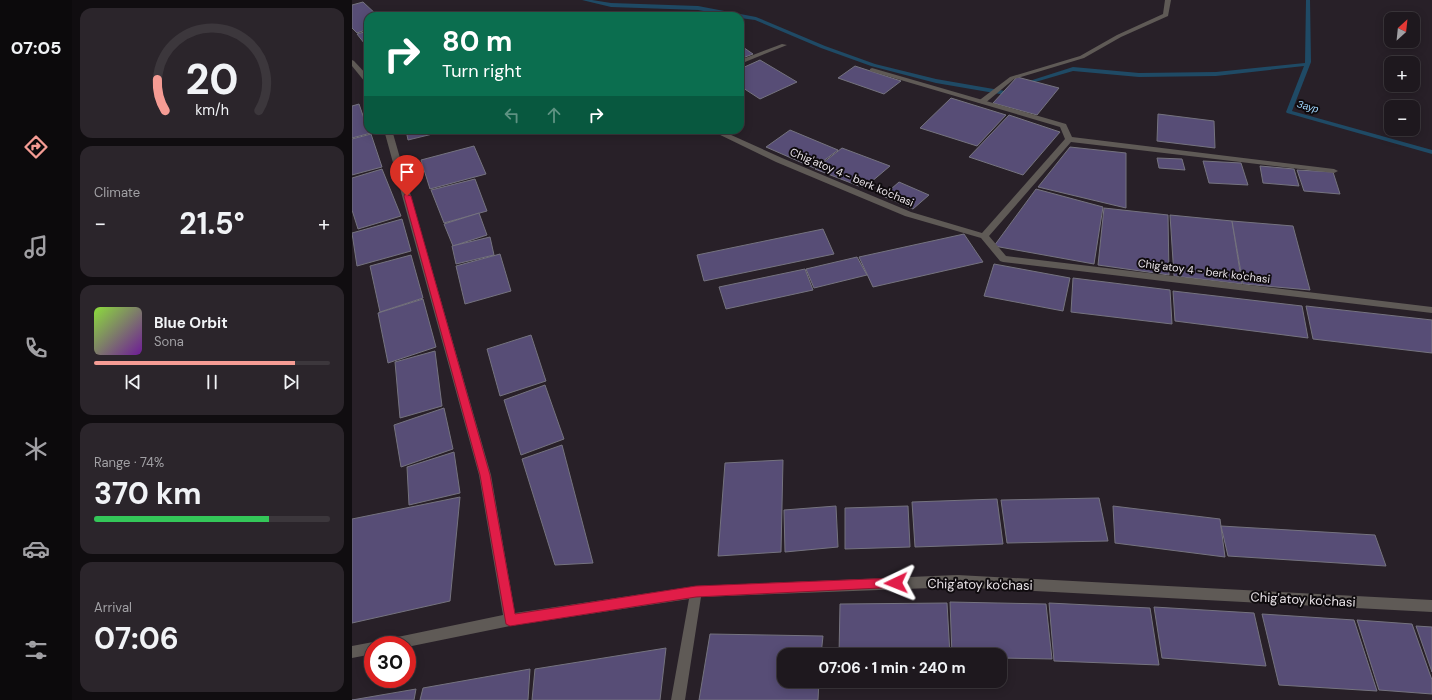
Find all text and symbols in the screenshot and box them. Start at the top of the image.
north arrow [1384,12,1420,48]
map controls [1384,12,1420,136]
text: 80 m [442,23,512,60]
icon: right [376,28,428,80]
text: 07:05 [11,36,61,60]
text: 20 [185,53,239,107]
button: + [1384,56,1420,92]
text: Turn right [442,59,522,83]
water label: Заур [1296,97,1321,116]
button: − [1384,100,1420,136]
text: km/h [195,101,229,119]
icon: left [501,104,523,126]
icon: ahead [543,104,565,126]
icon: right [585,104,607,126]
icon: directions [22,133,50,161]
street label: Chig'atoy 4 - berk ko'chasi [788,145,916,209]
pin [390,155,424,196]
icon: arrive [396,161,418,183]
text: Climate [94,184,140,201]
text: 21.5° [179,204,245,243]
text: − [94,209,106,238]
text: + [318,209,330,238]
icon: music [22,233,50,261]
street label: Chig'atoy 4 - berk ko'chasi [1137,256,1271,286]
text: Blue Orbit [154,313,228,333]
text: Sona [154,333,184,350]
icon: phone [22,334,50,362]
icon: previous [122,371,144,393]
icon: pause [201,371,223,393]
icon: next [280,371,302,393]
icon: climate [22,435,50,463]
text: Range · 74% [94,454,164,471]
text: 370 km [94,474,202,513]
icon: car [22,535,50,563]
position arrow [875,562,917,604]
street label: Chig'atoy ko'chasi [927,575,1033,594]
street label: Chig'atoy ko'chasi [1250,588,1356,611]
text: Arrival [94,599,132,616]
text: 07:06 [94,619,179,658]
icon: filters [22,636,50,664]
speed limit sign: 30 [364,636,416,688]
text: 07:06 · 1 min · 240 m [818,658,966,678]

